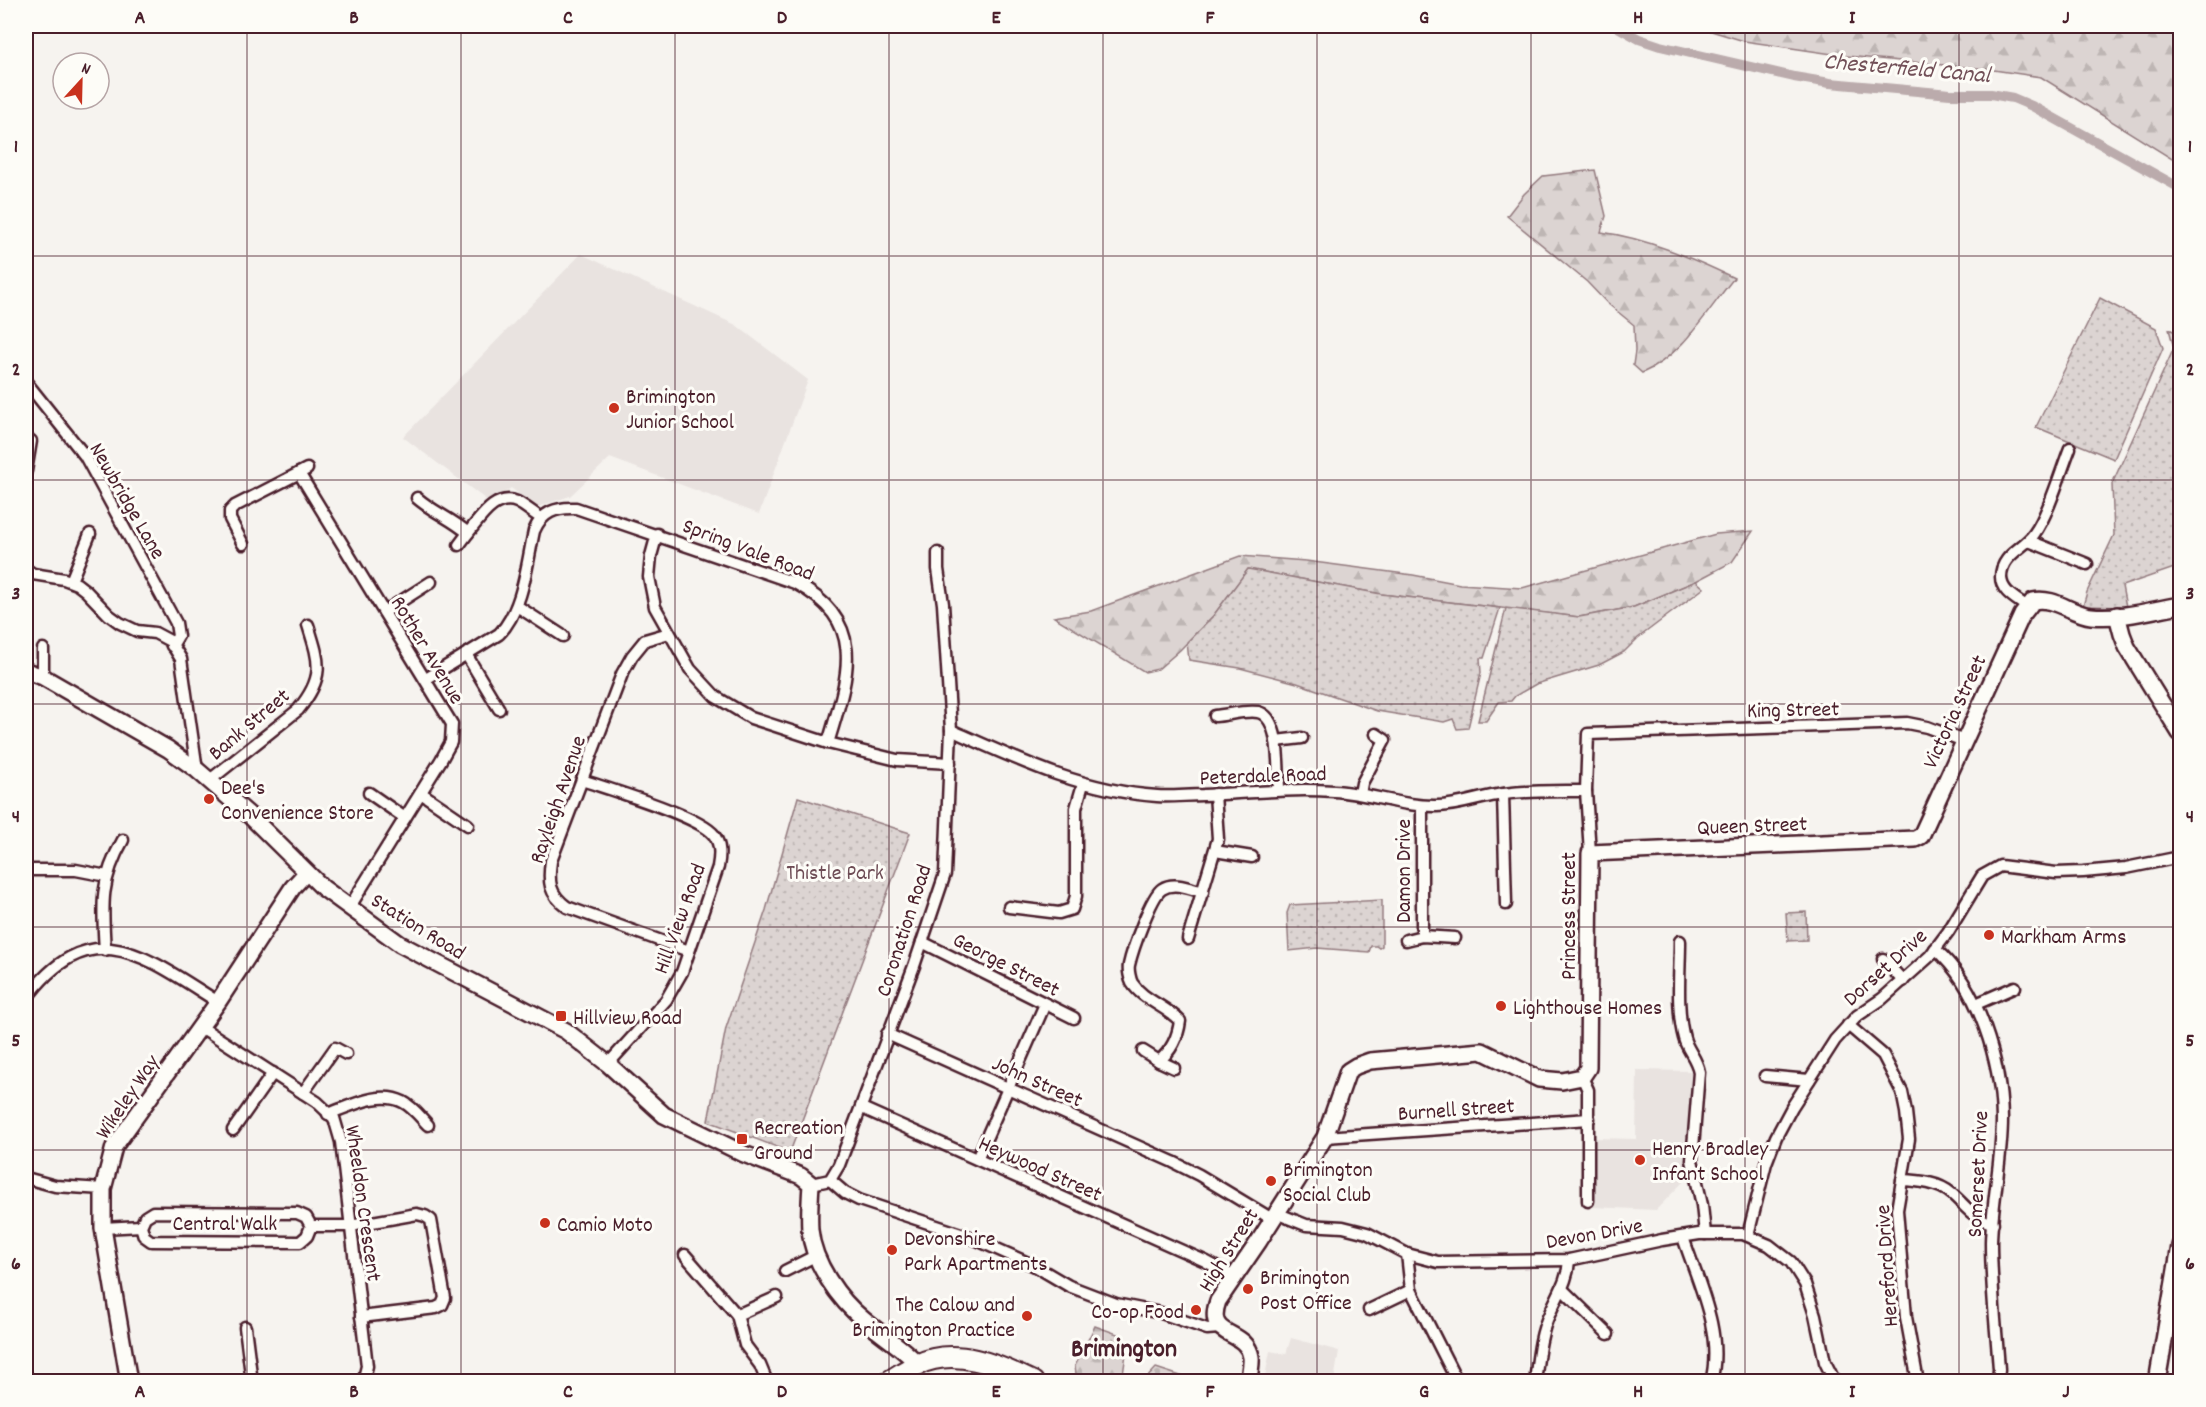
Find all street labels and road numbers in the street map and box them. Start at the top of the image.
street label: Newbridge Lane [80,438,172,566]
street label: Spring Vale Road [677,512,818,591]
street label: Rother Avenue [381,591,471,711]
street label: Victoria Street [1916,650,1996,774]
street label: Bank Street [203,682,298,769]
street label: King Street [1747,695,1840,728]
street label: Rayleigh Avenue [523,732,596,868]
street label: Peterdale Road [1199,760,1327,795]
street label: Queen Street [1696,810,1808,845]
street label: Damon Drive [1390,819,1421,923]
street label: Princess Street [1555,852,1586,980]
street label: Hill View Road [647,860,716,979]
street label: Coronation Road [869,861,941,1001]
street label: Station Road [364,887,470,969]
street label: Dorset Drive [1837,922,1935,1015]
street label: George Street [946,926,1064,1006]
street label: Wikeley Way [89,1049,169,1146]
street label: John Street [986,1049,1087,1117]
street label: Burnell Street [1397,1092,1516,1131]
street label: Somerset Drive [1961,1110,1998,1238]
street label: Wheeldon Crescent [335,1123,388,1284]
street label: Heywood Street [973,1129,1106,1211]
street label: High Street [1192,1203,1268,1299]
street label: Hereford Drive [1869,1204,1908,1328]
street label: Central Walk [173,1210,277,1241]
street label: Devon Drive [1544,1212,1645,1259]

